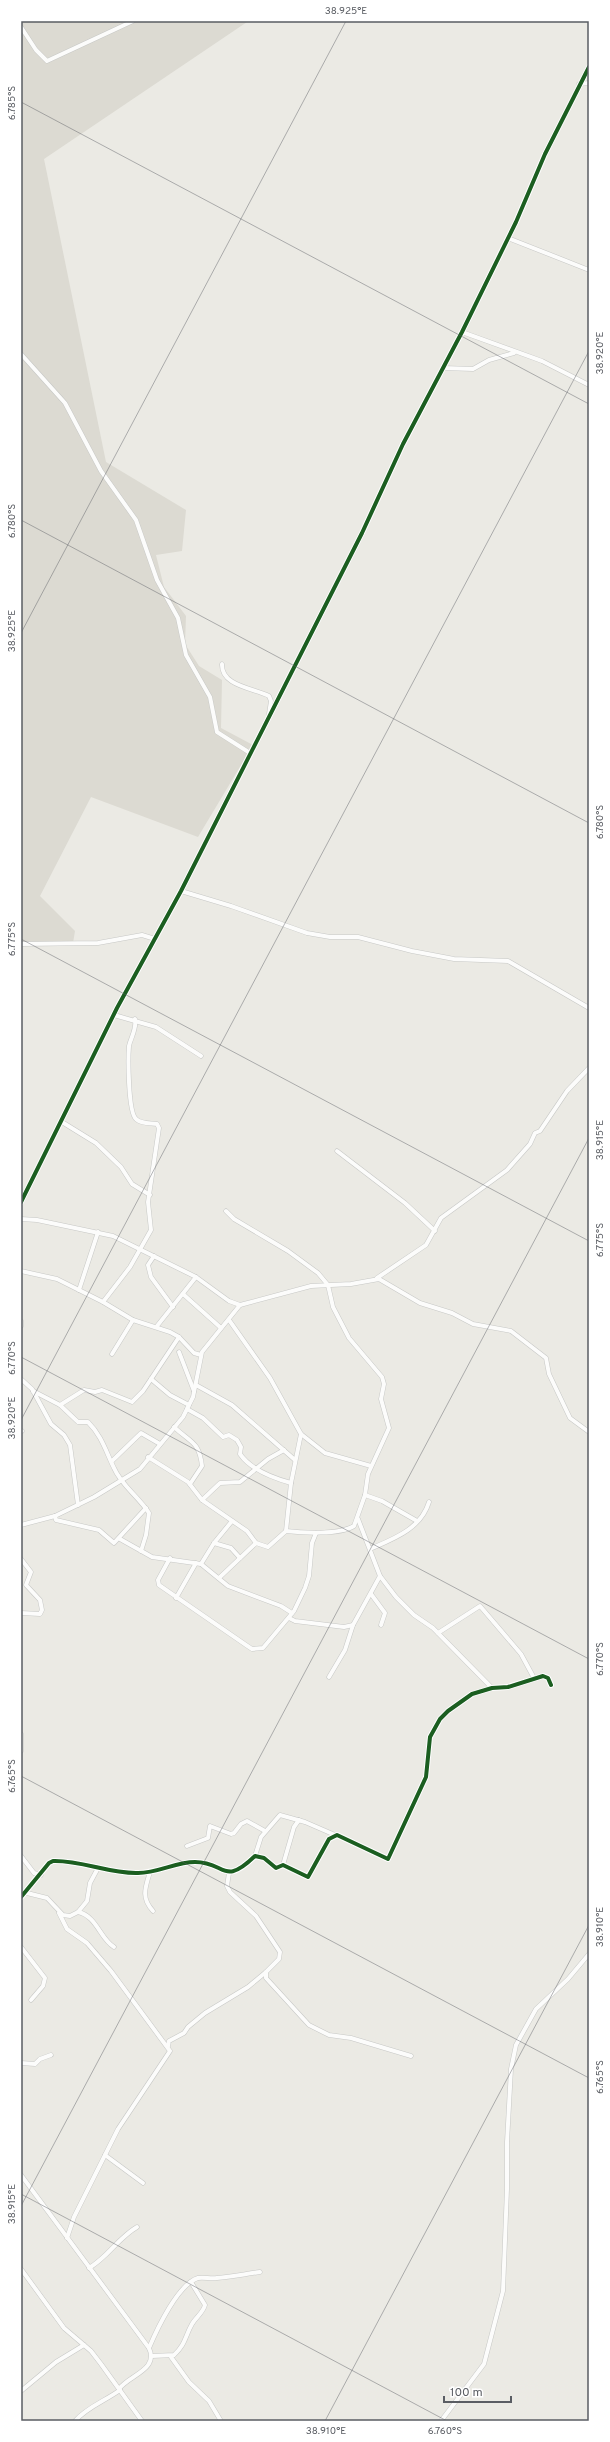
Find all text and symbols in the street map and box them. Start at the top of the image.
text: 38.925°E [325,5,367,18]
text: 6.785°S [6,86,19,120]
text: 38.920°E [594,332,607,374]
text: 6.780°S [6,504,19,538]
text: 38.925°E [6,610,19,652]
text: 6.780°S [594,805,607,839]
text: 6.775°S [6,922,19,956]
text: 38.915°E [594,1120,607,1160]
text: 6.775°S [594,1223,607,1257]
text: 6.770°S [6,1341,19,1375]
text: 38.920°E [6,1397,19,1439]
text: 6.770°S [594,1642,607,1676]
text: 6.765°S [6,1759,19,1793]
text: 38.910°E [594,1907,607,1947]
text: 6.765°S [594,2060,607,2094]
text: 38.915°E [6,2184,19,2224]
scale bar [444,2378,511,2404]
text: 100 m [450,2385,483,2401]
text: 38.910°E [306,2425,346,2438]
text: 6.760°S [428,2425,462,2438]

